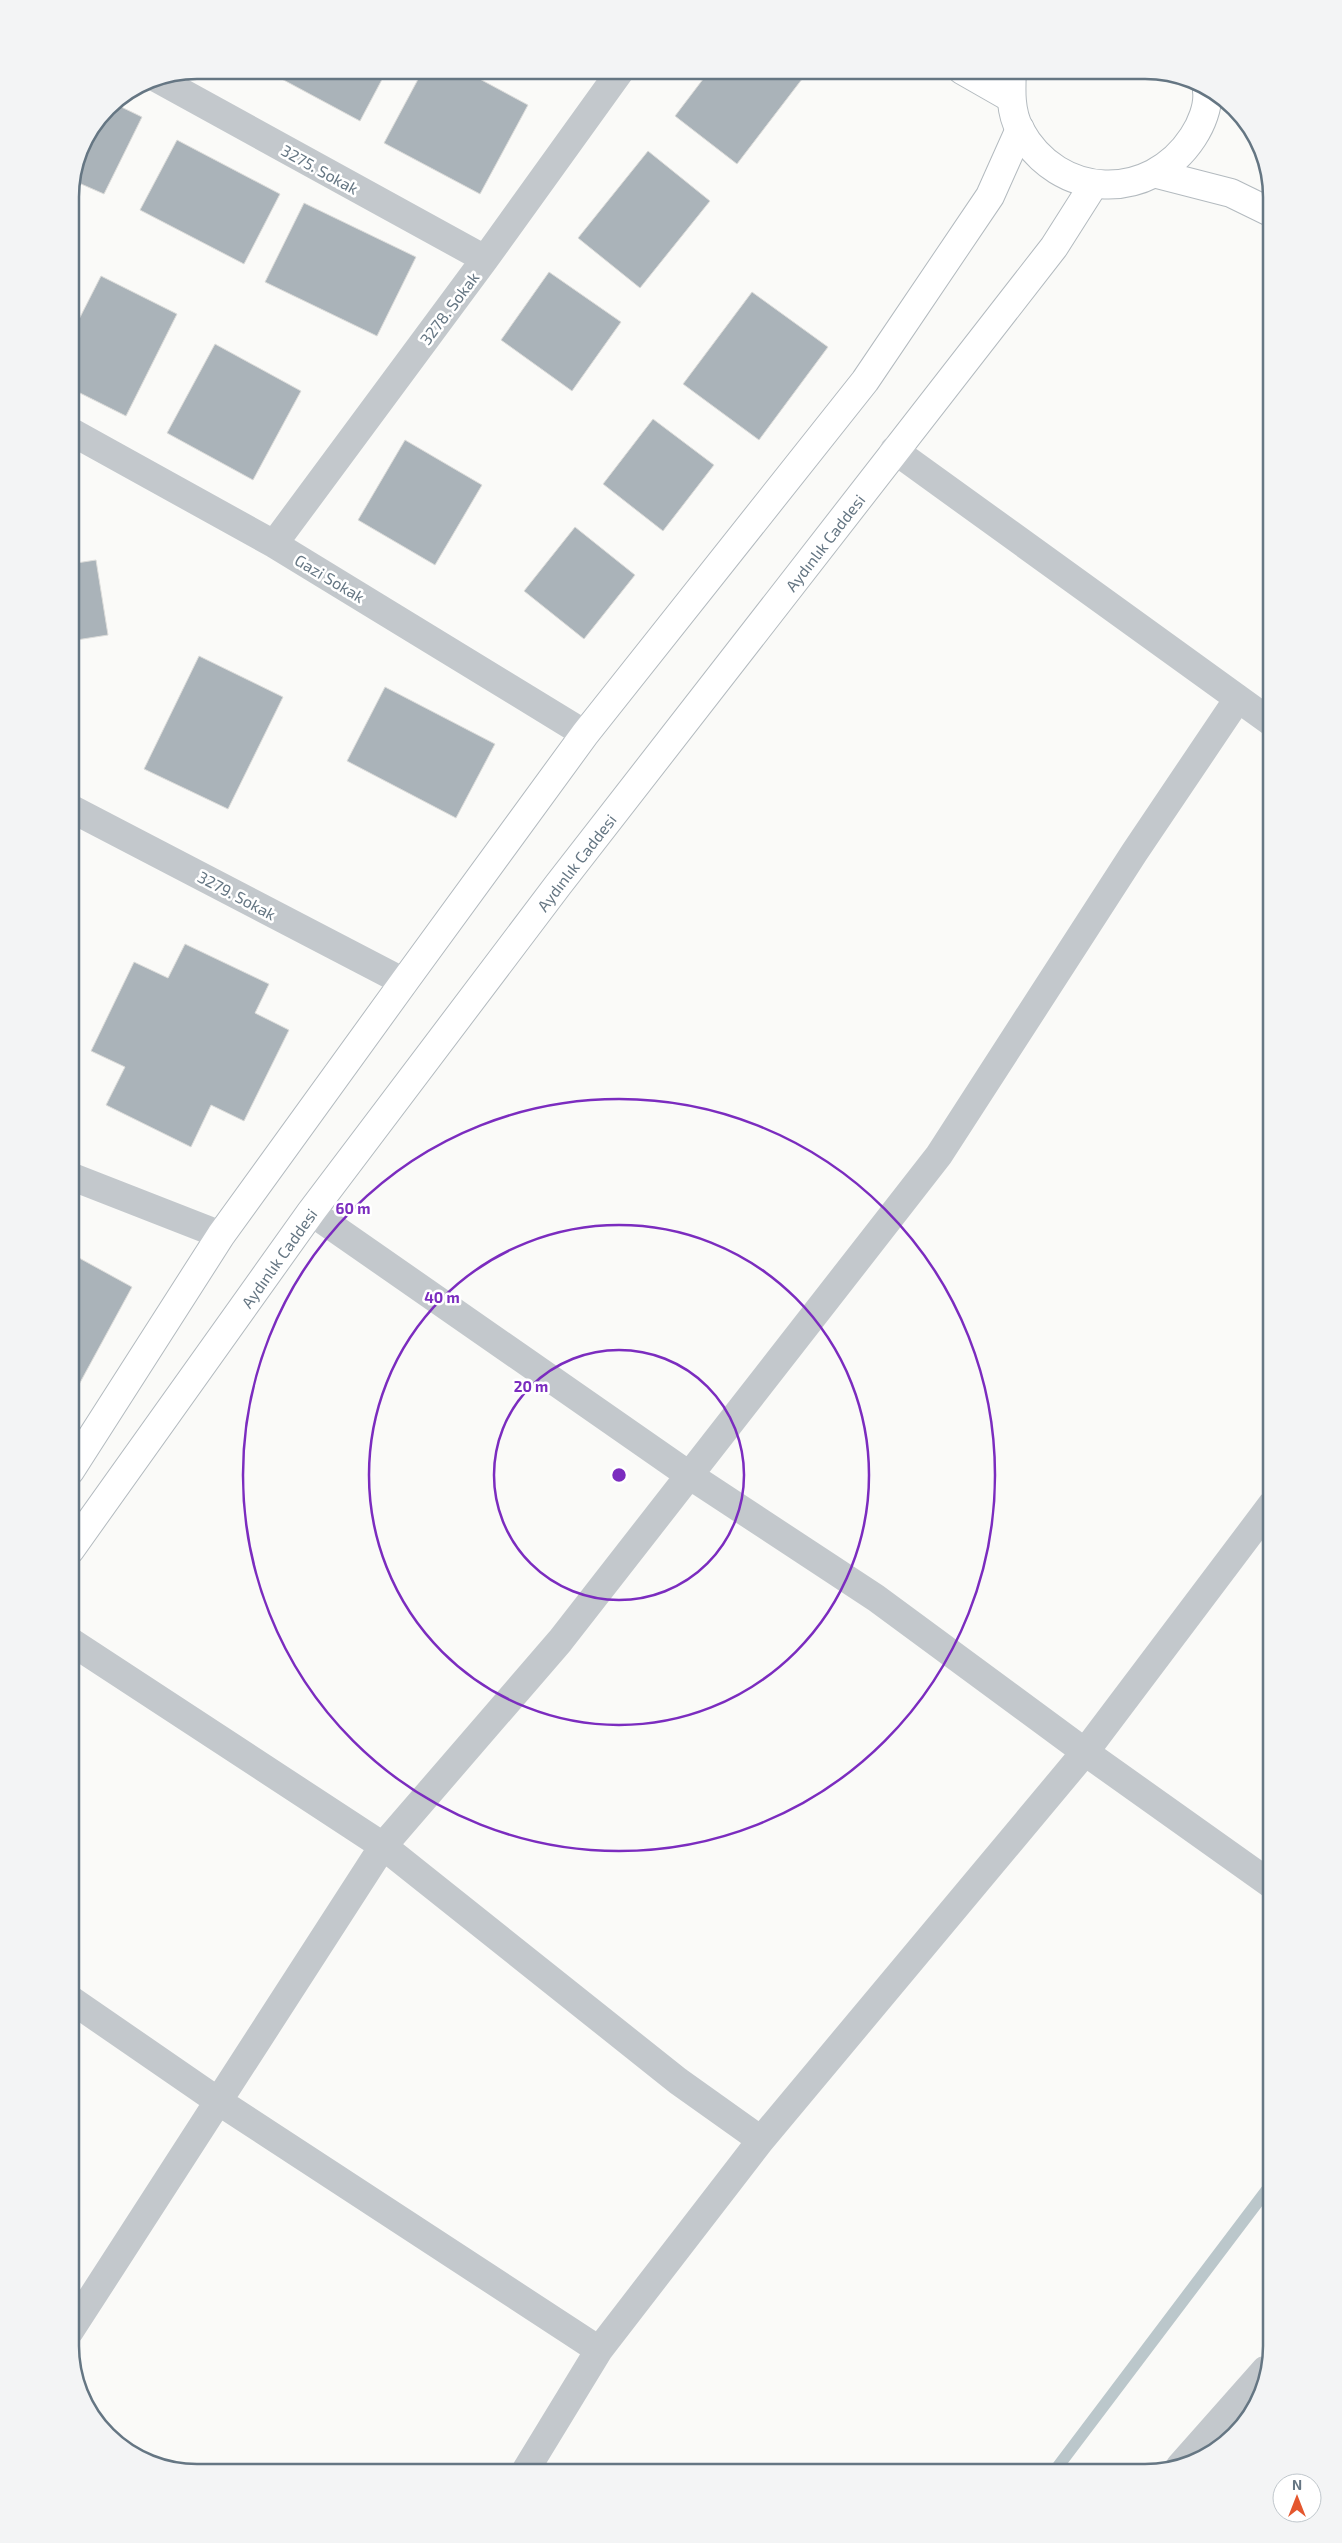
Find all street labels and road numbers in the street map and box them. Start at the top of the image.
street label: 3275. Sokak [278,140,362,198]
street label: 3278. Sokak [415,268,483,348]
street label: Aydınlık Caddesi [781,490,868,595]
street label: Gazi Sokak [292,550,368,606]
street label: Aydınlık Caddesi [532,810,619,915]
street label: 3279. Sokak [195,867,279,923]
street label: Aydınlık Caddesi [236,1204,320,1311]

